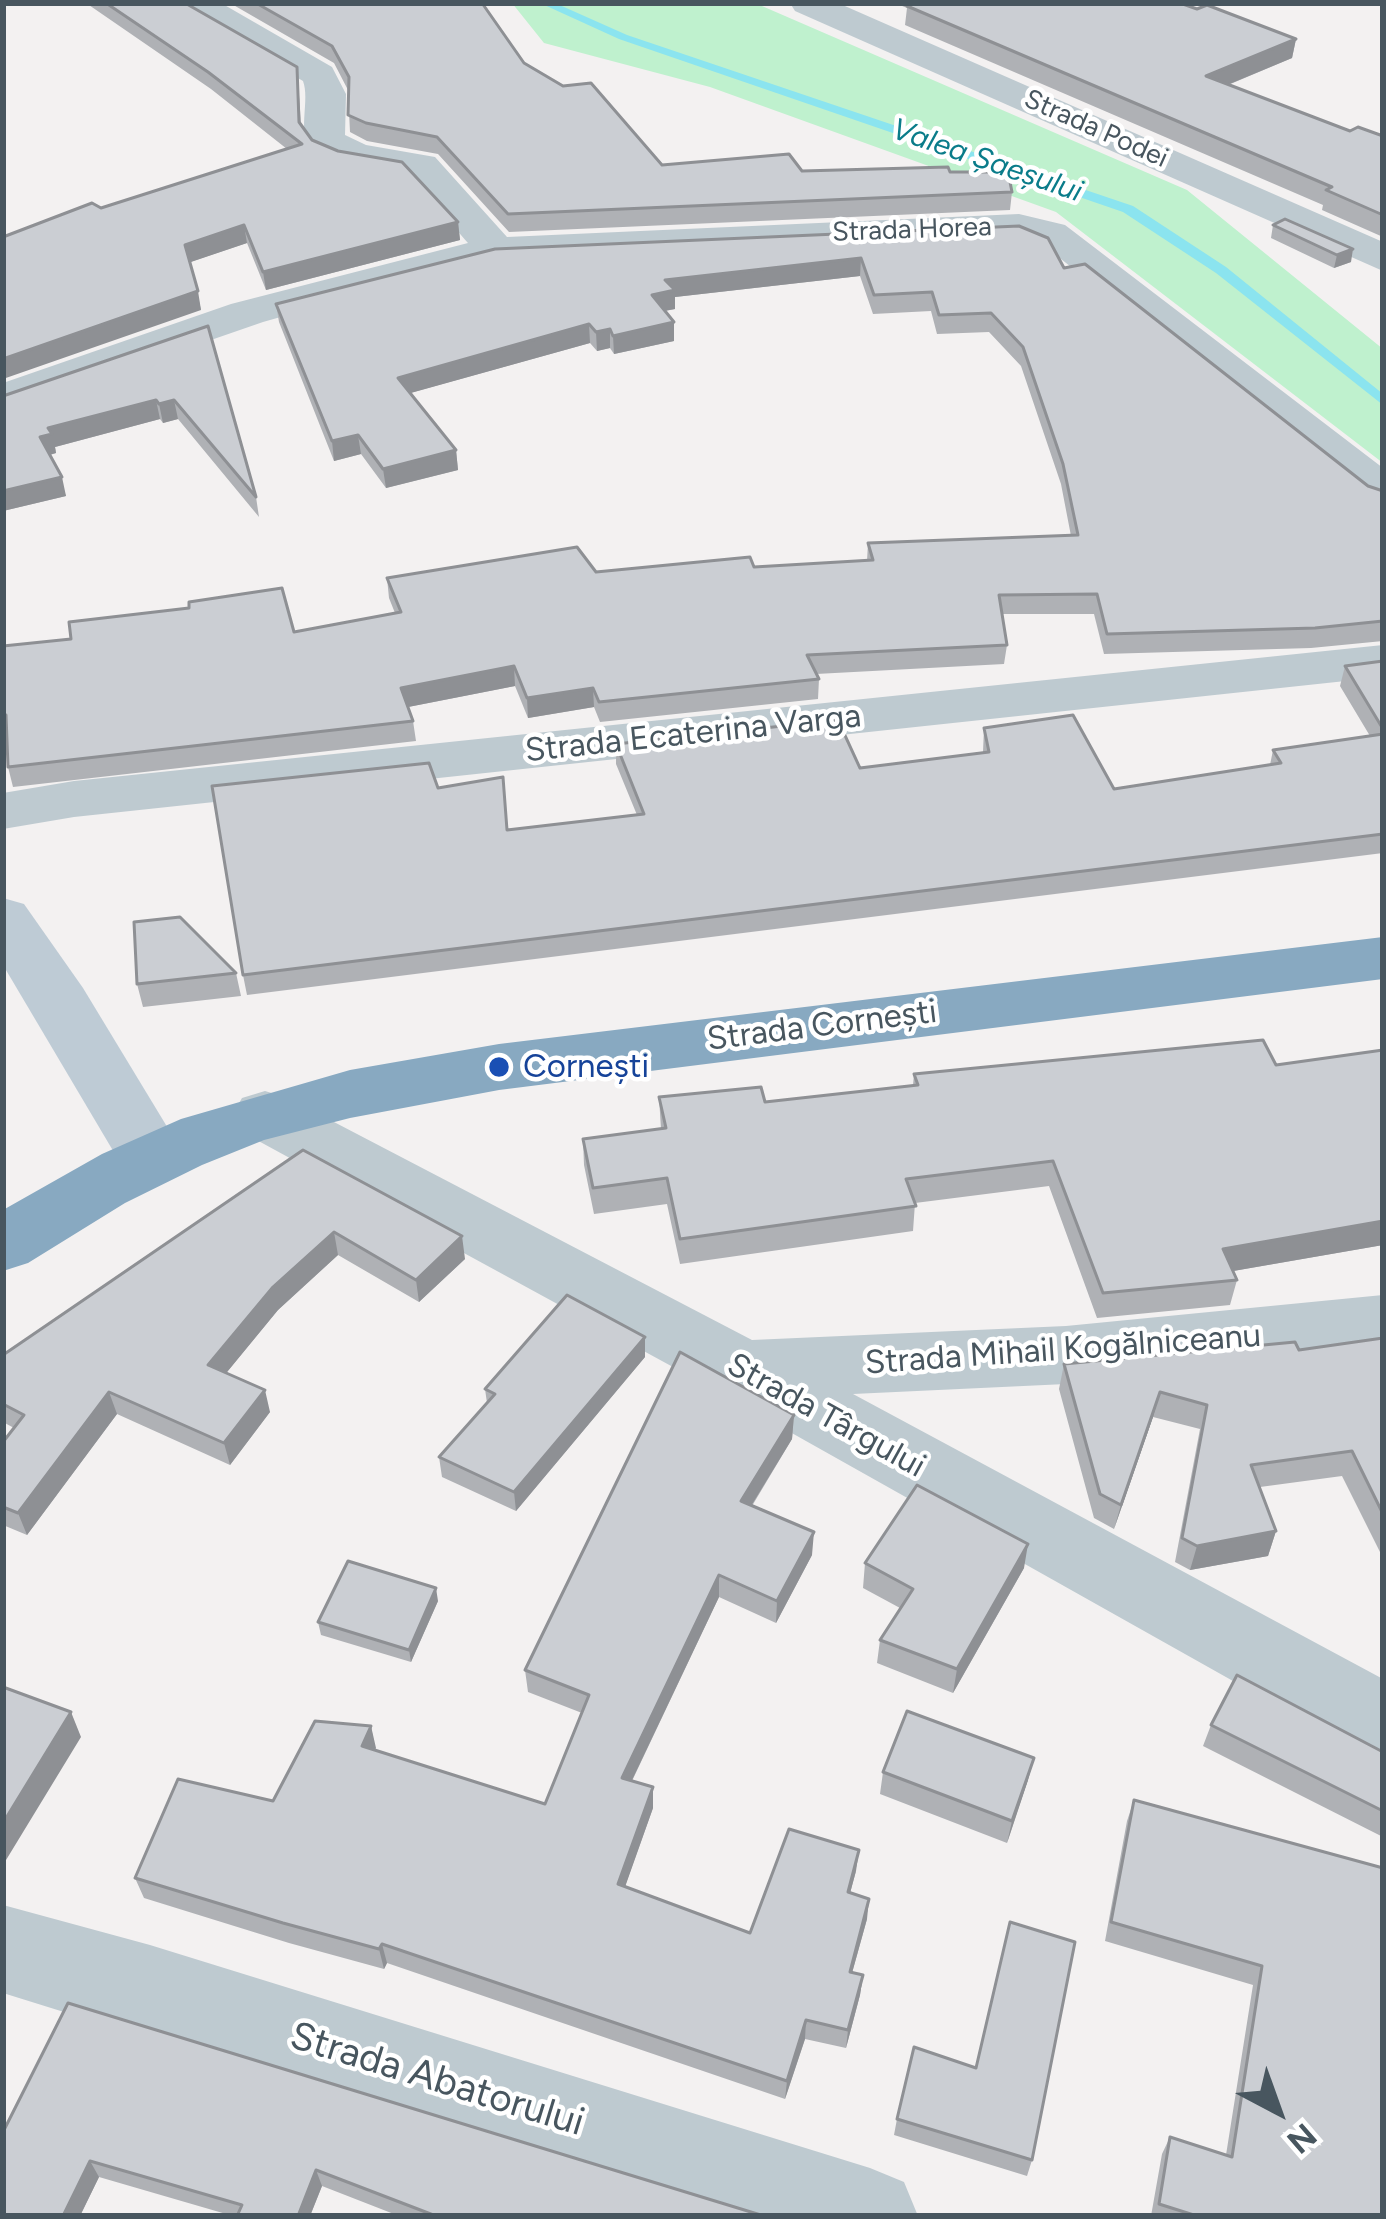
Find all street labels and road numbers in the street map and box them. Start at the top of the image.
street label: Strada Podei [1019,83,1173,175]
street label: Strada Horea [832,211,992,249]
street label: Strada Ecaterina Varga [523,697,863,771]
street label: Strada Cornești [705,992,939,1060]
street label: Strada Mihail Kogălniceanu [864,1316,1262,1384]
street label: Strada Târgului [720,1345,932,1487]
street label: Strada Abatorului [284,2013,590,2147]

